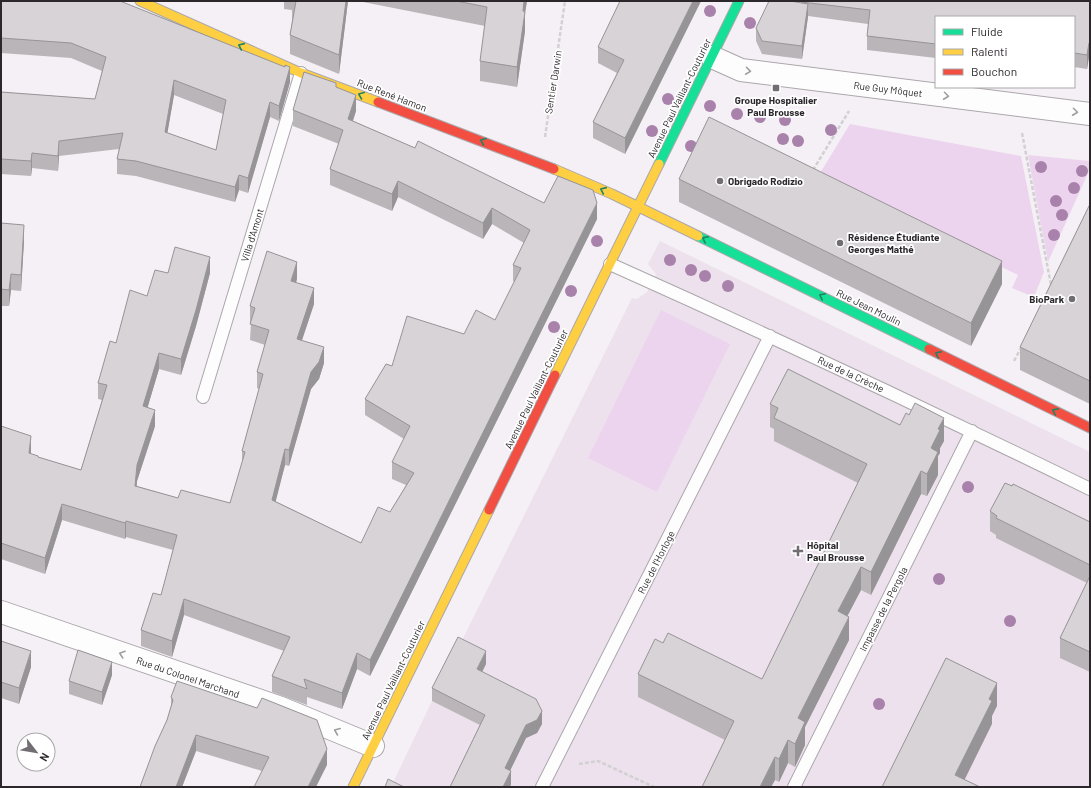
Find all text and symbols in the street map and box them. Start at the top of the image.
legend [935,16,1075,88]
text: Fluide [971,24,1003,38]
street label: Avenue Paul Vaillant-Couturier [645,36,713,160]
one-way arrow [238,43,245,51]
text: Ralenti [971,44,1008,58]
street label: Sentier Darwin [542,49,564,115]
text: Bouchon [971,64,1017,78]
one-way arrow [745,66,751,75]
street label: Rue René Hamon [356,76,428,114]
street label: Rue Guy Môquet [853,79,923,99]
marker: Groupe Hospitalier Paul Brousse [771,83,781,93]
one-way arrow [943,91,949,100]
one-way arrow [358,92,365,100]
place label: Groupe Hospitalier Paul Brousse [735,94,817,118]
one-way arrow [1072,108,1078,117]
one-way arrow [479,137,486,146]
place label: Obrigado Rodizio [728,175,803,187]
marker: Obrigado Rodizio [715,176,725,186]
one-way arrow [600,187,607,195]
street label: Villa d'Amont [238,207,266,263]
place label: Résidence Étudiante Georges Mathé [848,231,940,255]
one-way arrow [702,236,709,244]
marker: Résidence Étudiante Georges Mathé [835,238,845,248]
street label: Rue Jean Moulin [835,286,903,328]
one-way arrow [818,293,826,301]
place label: BioPark [1029,293,1065,305]
marker: BioPark [1067,294,1077,304]
street label: Avenue Paul Vaillant-Couturier [502,327,570,451]
one-way arrow [935,351,943,358]
street label: Rue de la Crèche [816,353,886,395]
one-way arrow [1052,408,1059,416]
street label: Rue de l'Horloge [635,528,677,596]
place label: Hôpital Paul Brousse [807,539,865,563]
marker: Hôpital Paul Brousse [792,545,804,557]
street label: Impasse de la Pergola [856,565,910,653]
street label: Avenue Paul Vaillant-Couturier [359,618,427,742]
one-way arrow [119,650,126,659]
street label: Rue du Colonel Marchand [135,654,241,700]
one-way arrow [333,728,341,736]
north arrow [16,732,56,772]
text: N [38,751,52,764]

